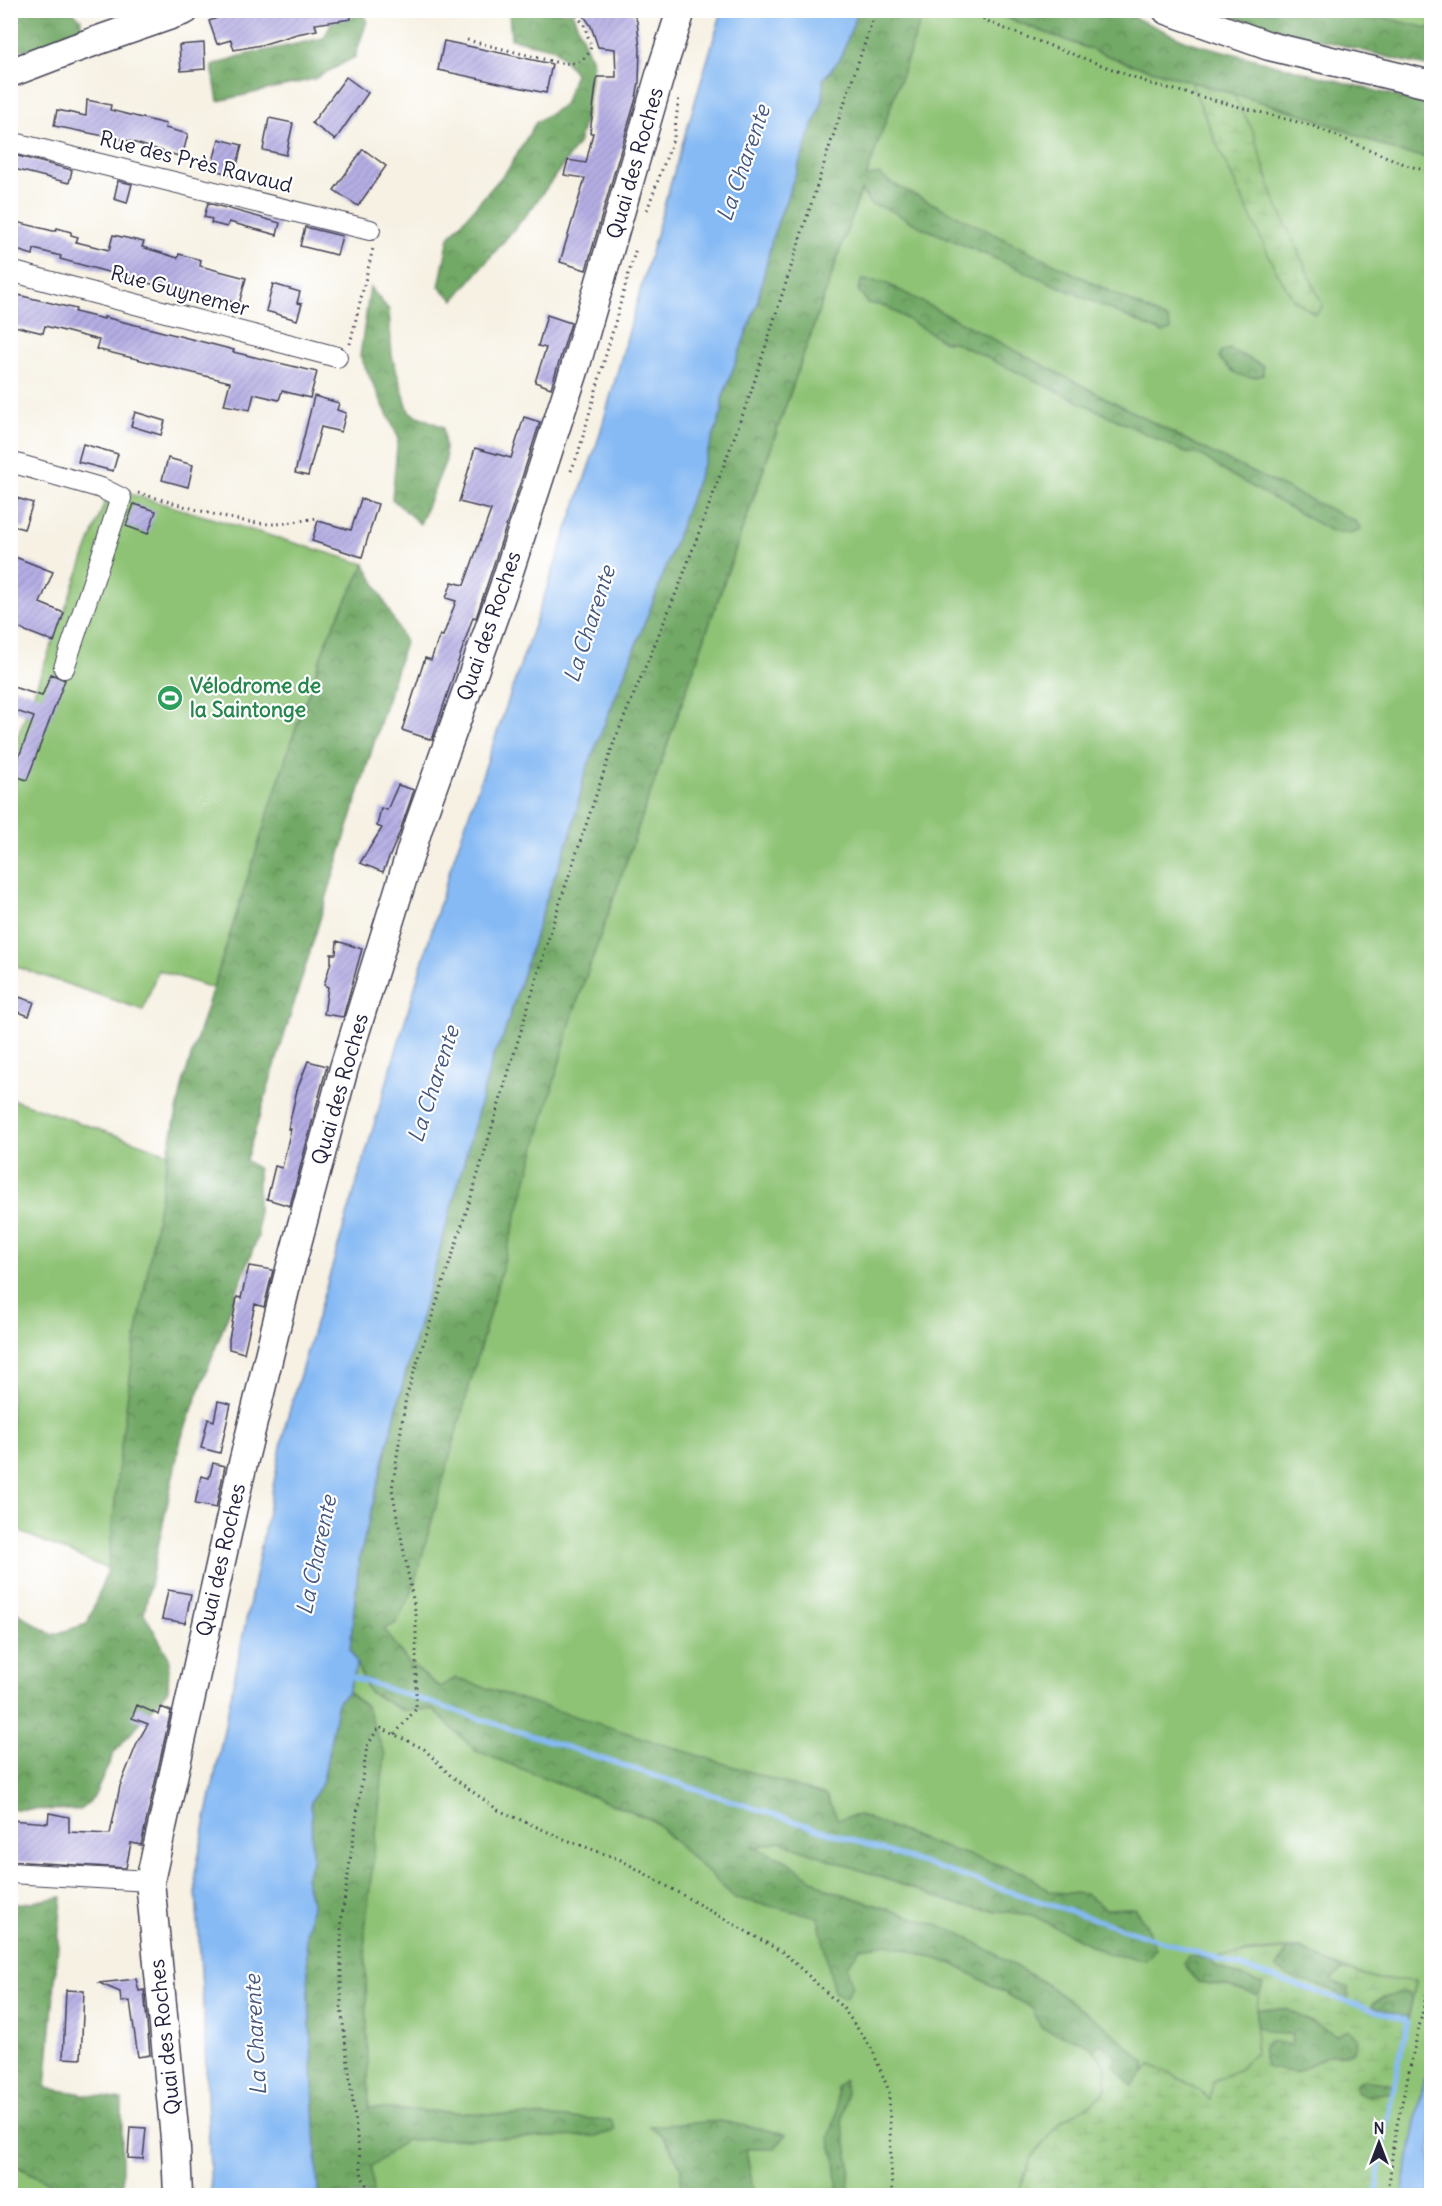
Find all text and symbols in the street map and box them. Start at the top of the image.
street label: Quai des Roches [600,84,669,242]
water label: La Charente [710,99,777,225]
street label: Rue des Près Ravaud [97,124,295,199]
street label: Rue Guynemer [108,259,253,322]
street label: Quai des Roches [450,547,527,704]
water label: La Charente [557,560,622,686]
place label: Vélodrome de la Saintonge [190,672,321,723]
sports icon: Vélodrome de la Saintonge [155,683,185,713]
street label: Quai des Roches [305,1010,374,1168]
water label: La Charente [401,1020,466,1146]
street label: Quai des Roches [190,1481,251,1639]
water label: La Charente [290,1491,343,1617]
street label: Quai des Roches [143,1958,186,2116]
water label: La Charente [238,1972,272,2096]
north arrow [1349,2113,1409,2173]
text: N [1373,2118,1385,2138]

